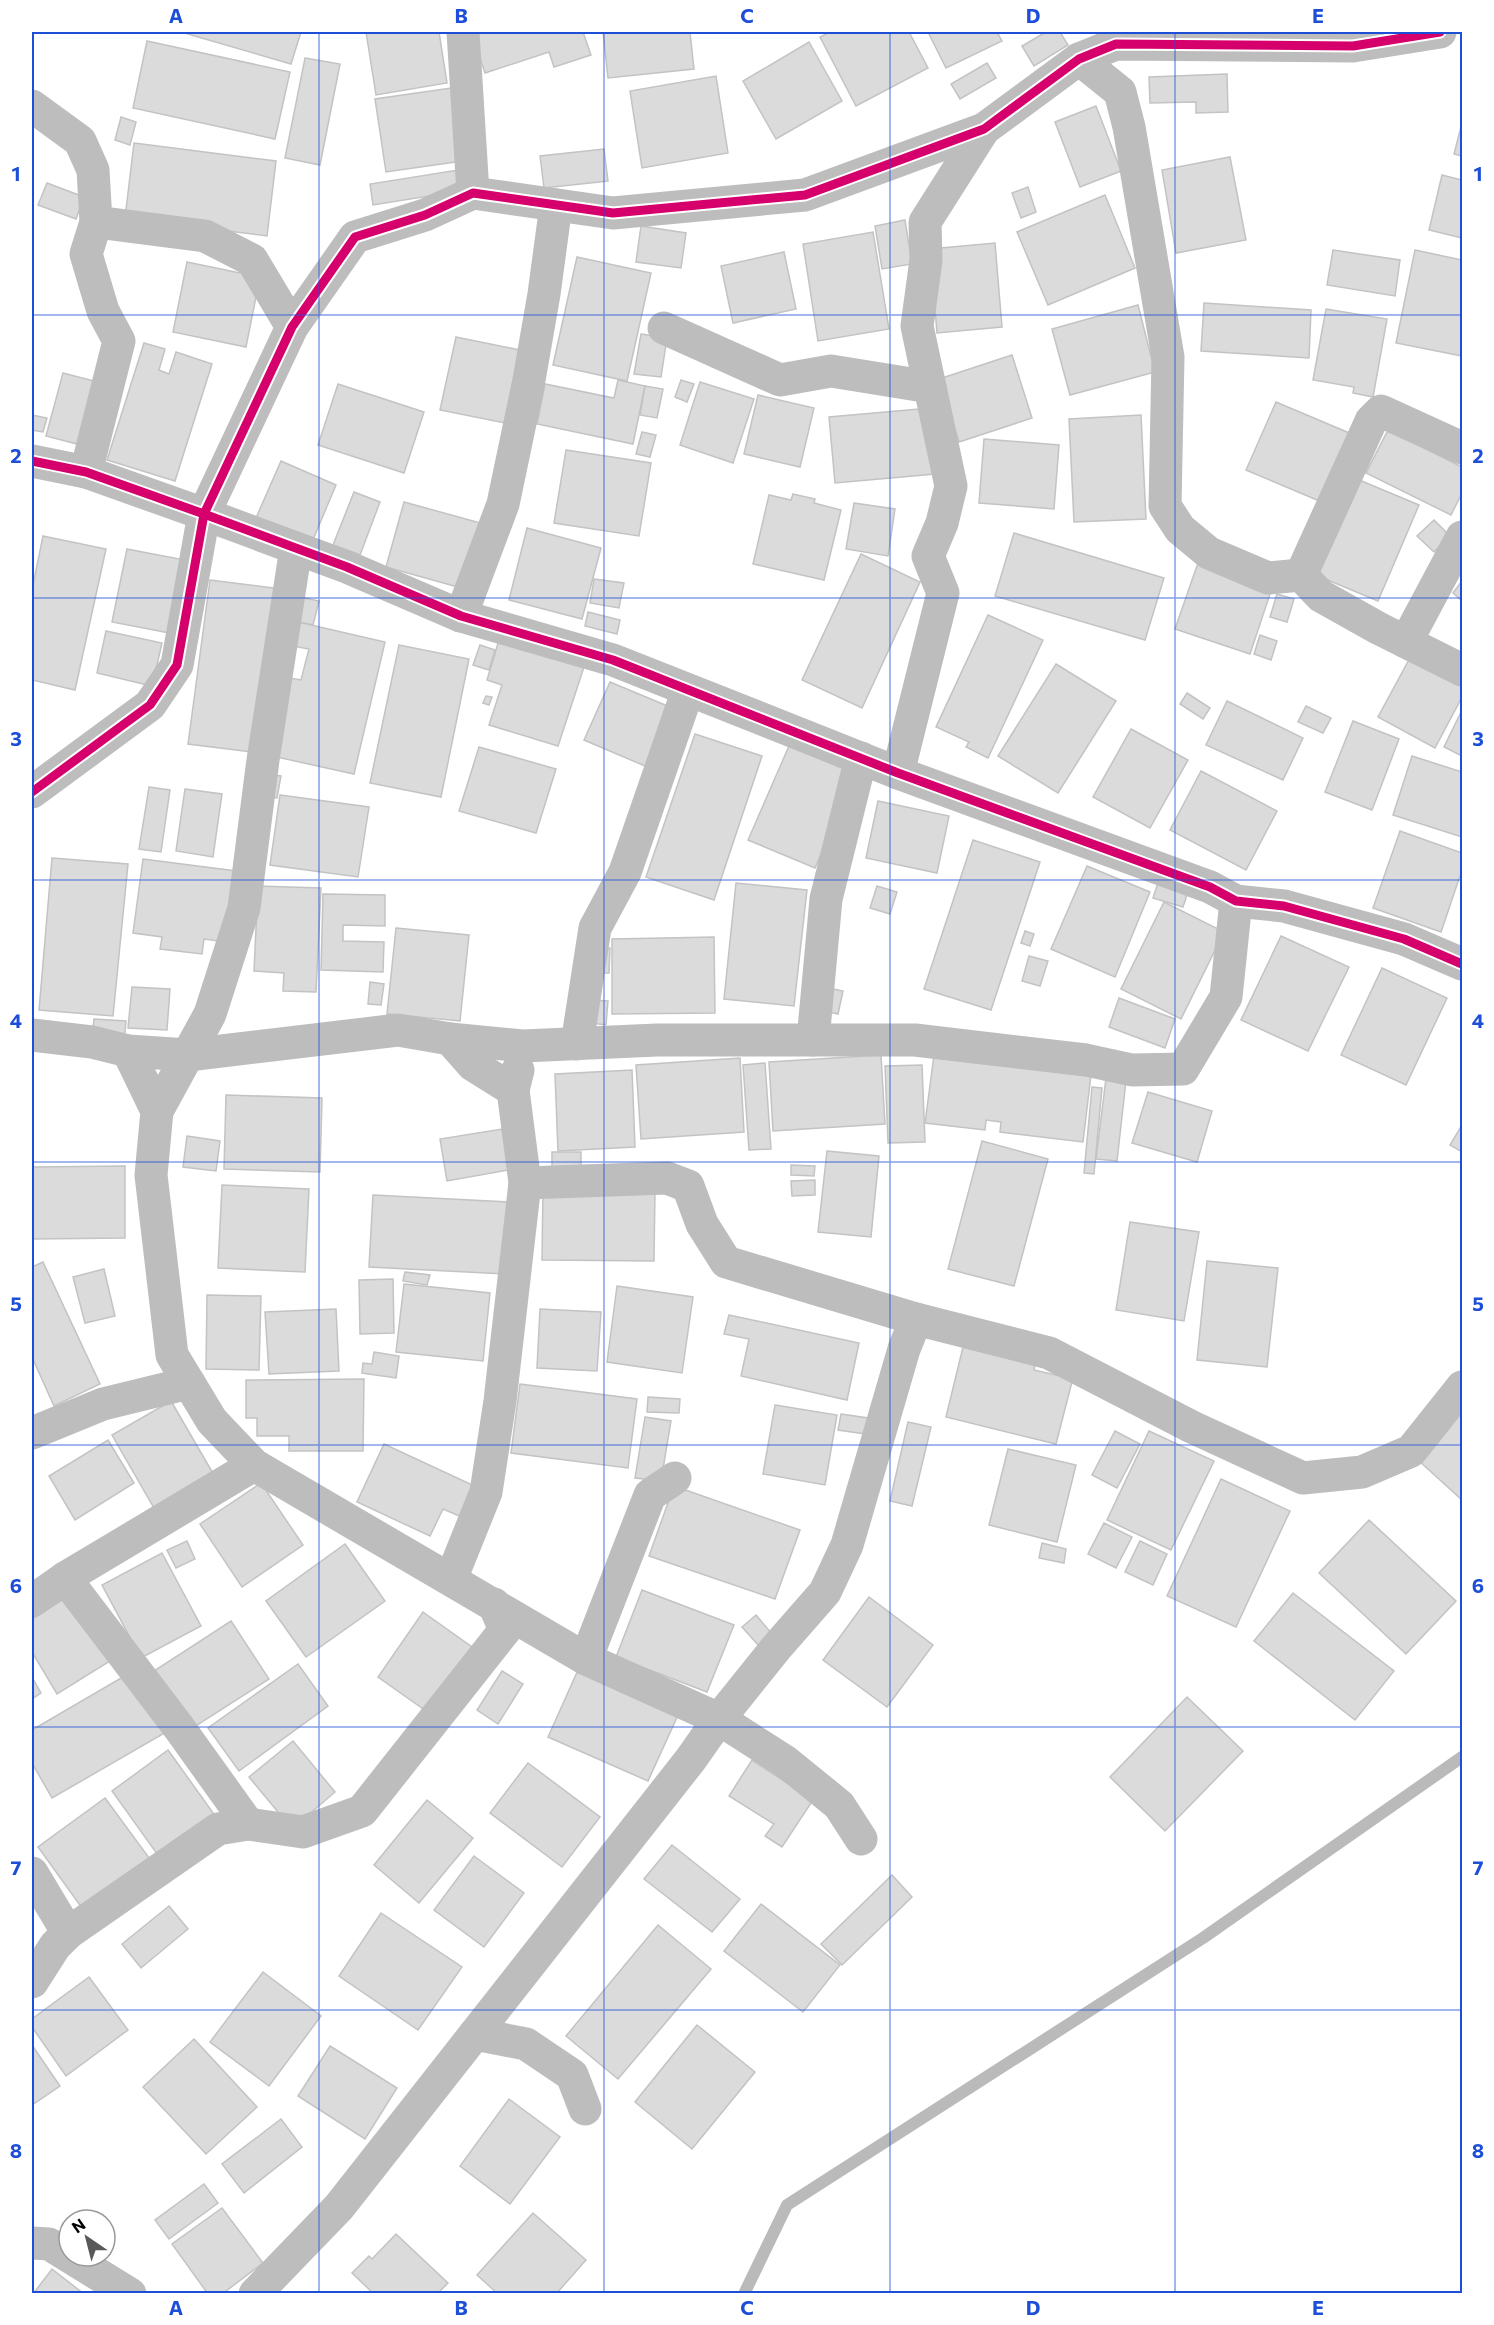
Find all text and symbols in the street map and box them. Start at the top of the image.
text: A [169,3,183,27]
text: B [454,3,468,27]
text: C [740,3,754,27]
text: D [1026,3,1040,27]
text: E [1312,3,1324,27]
text: 1 [11,161,21,185]
text: 1 [1473,161,1483,185]
text: 2 [10,443,22,467]
text: 2 [1472,443,1484,467]
text: 3 [10,726,22,750]
text: 3 [1472,726,1484,750]
text: 4 [10,1008,22,1032]
text: 4 [1472,1008,1484,1032]
text: 5 [10,1291,22,1315]
text: 5 [1472,1291,1484,1315]
text: 6 [10,1573,22,1597]
text: 6 [1472,1573,1484,1597]
text: 7 [11,1855,22,1879]
text: 7 [1473,1855,1484,1879]
text: 8 [10,2138,22,2162]
text: 8 [1472,2138,1484,2162]
north arrow [57,2208,117,2268]
text: N [68,2214,88,2237]
text: A [169,2295,183,2319]
text: B [454,2295,468,2319]
text: C [740,2295,754,2319]
text: D [1026,2295,1040,2319]
text: E [1312,2295,1324,2319]

